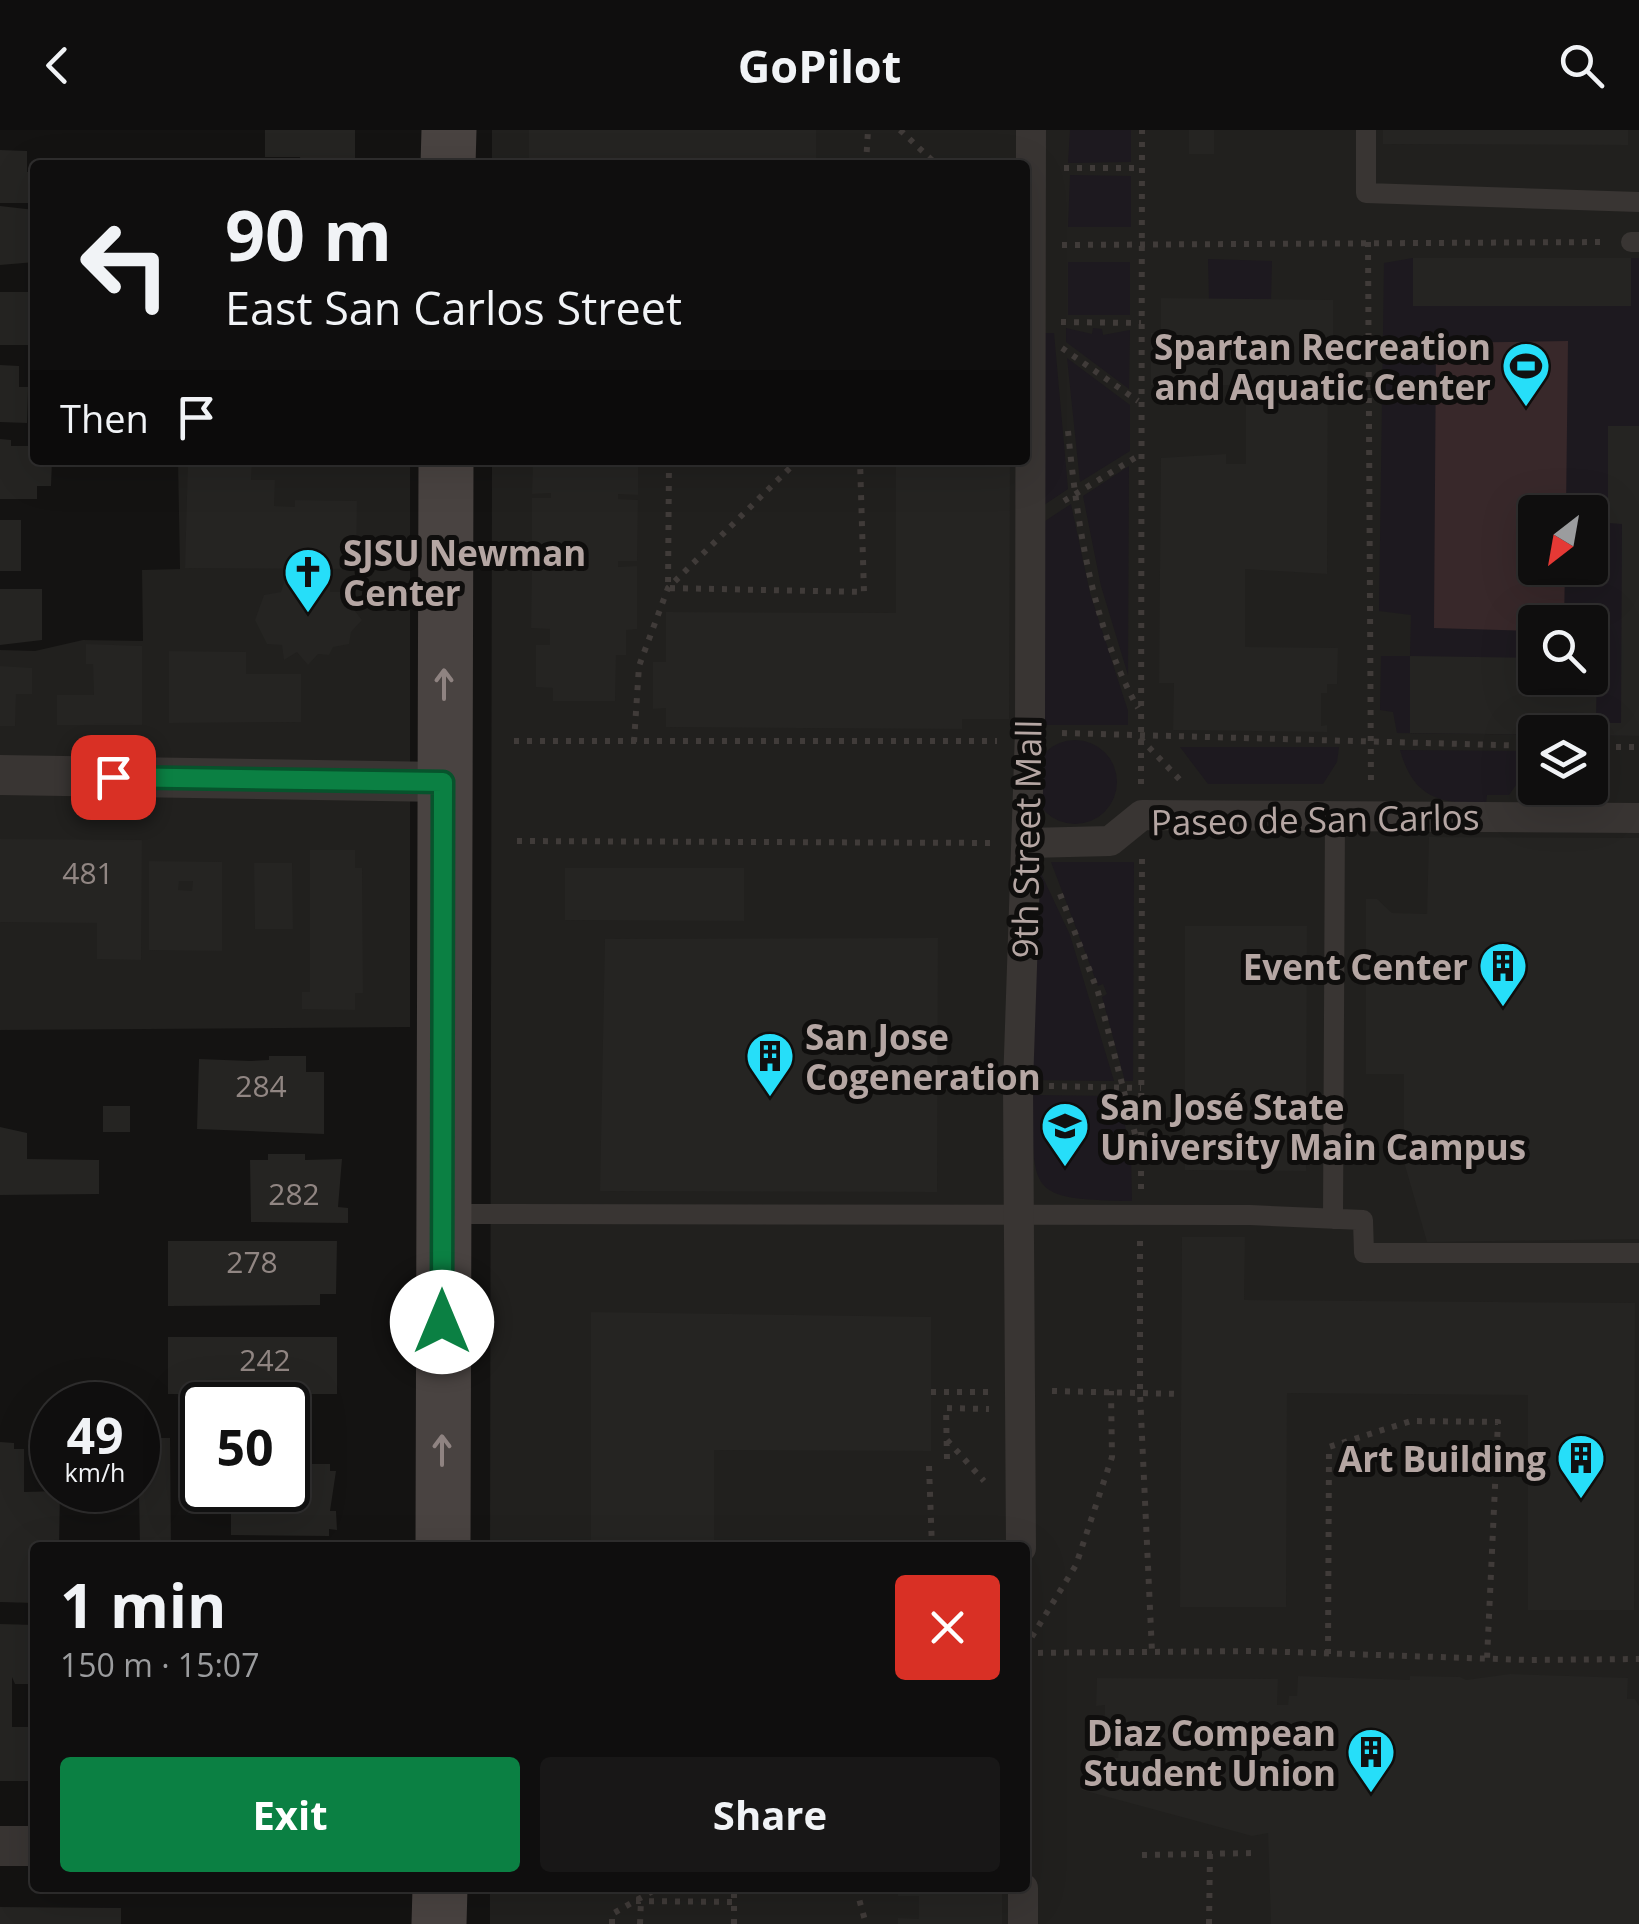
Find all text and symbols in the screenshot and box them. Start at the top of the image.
text: GoPilot [738,35,901,96]
icon: back [30,38,85,93]
icon: search [1554,38,1609,93]
text: 90 m [225,186,392,282]
icon: left [60,200,190,330]
text: East San Carlos Street [225,277,682,338]
place label: Spartan Recreation and Aquatic Center [1154,323,1491,410]
sports icon: Spartan Recreation and Aquatic Center [1500,340,1552,408]
icon: arrive [169,390,224,445]
text: Then [60,392,149,444]
north arrow [1518,495,1608,585]
map controls [1518,495,1608,805]
place label: SJSU Newman Center [343,529,586,616]
church icon: SJSU Newman Center [282,546,334,614]
button: search [1518,605,1608,695]
one-way arrow [435,669,454,701]
button: layers [1518,715,1608,805]
street label: 9th Street Mall [1000,719,1052,959]
pin [71,735,156,820]
icon: arrive [86,750,141,805]
street label: Paseo de San Carlos [1150,793,1480,845]
house number: 481 [62,852,114,893]
building icon: Event Center [1477,940,1529,1008]
place label: Event Center [1243,943,1468,990]
place label: San Jose Cogeneration [805,1013,1041,1100]
building icon: San Jose Cogeneration [744,1030,796,1098]
house number: 284 [235,1065,287,1106]
place label: San José State University Main Campus [1100,1083,1526,1170]
school or university icon: San José State University Main Campus [1039,1100,1091,1168]
house number: 282 [268,1173,320,1214]
house number: 278 [226,1241,278,1282]
position arrow [390,1270,494,1374]
house number: 242 [239,1339,291,1380]
speed limit sign: 50 [180,1382,310,1512]
text: 49 [66,1401,124,1469]
building icon: Art Building [1555,1432,1607,1500]
one-way arrow [433,1435,452,1467]
place label: Art Building [1338,1435,1546,1482]
text: km/h [65,1455,125,1489]
text: 1 min [60,1564,227,1646]
button: close [895,1575,1000,1680]
text: 150 m · 15:07 [60,1643,259,1686]
place label: Diaz Compean Student Union [1084,1709,1336,1796]
building icon: Diaz Compean Student Union [1345,1726,1397,1794]
button: Exit [60,1757,520,1872]
button: Share [540,1757,1000,1872]

